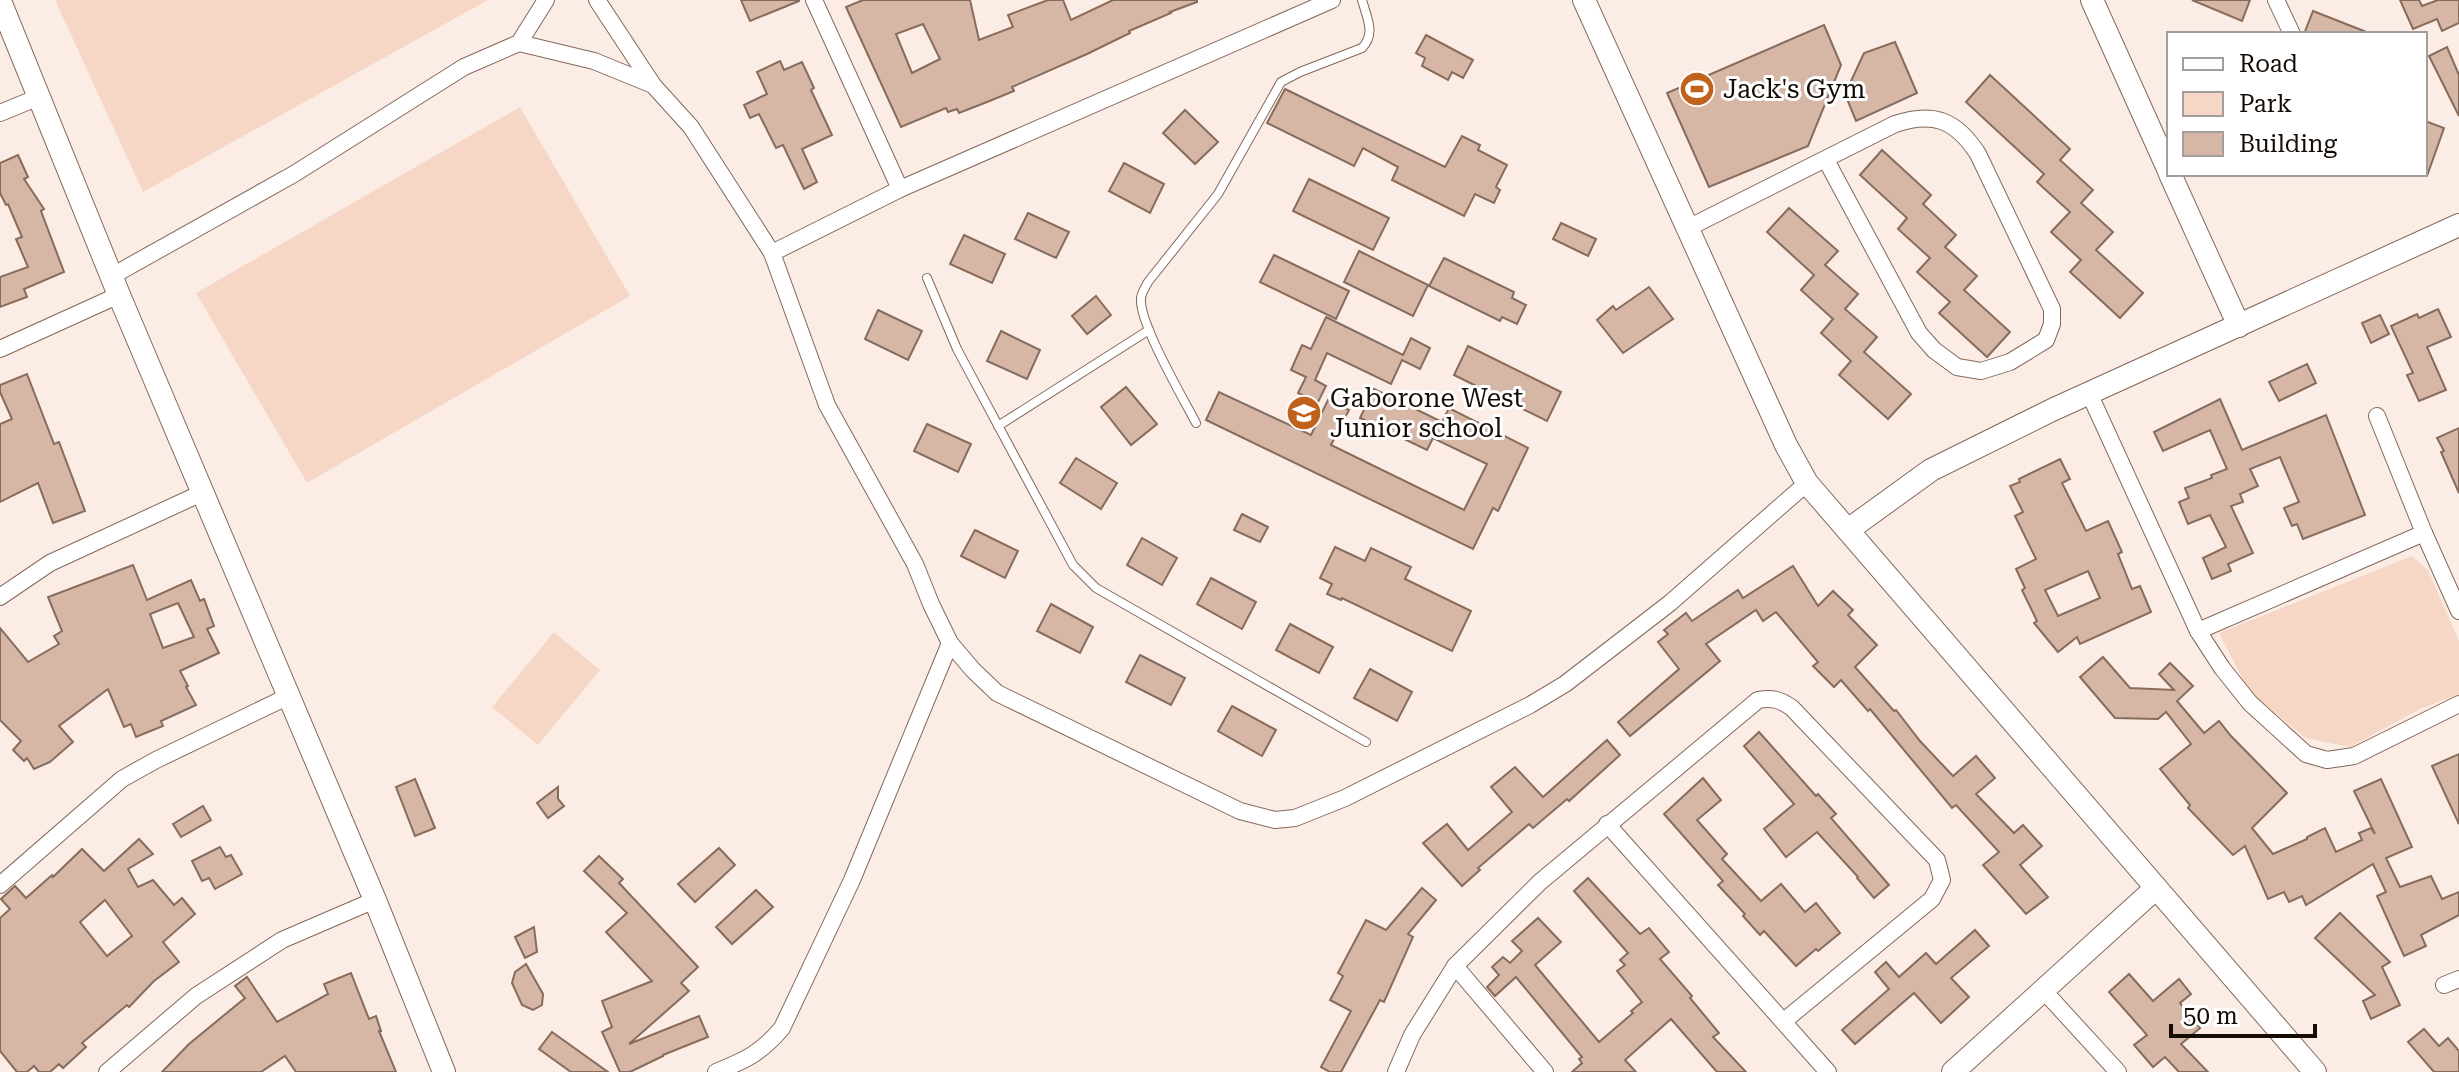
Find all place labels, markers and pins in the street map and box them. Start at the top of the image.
sports icon: Jack's Gym [1678,70,1716,108]
place label: Jack's Gym [1723,74,1866,104]
place label: Gaborone West Junior school [1330,383,1523,443]
school or university icon: Gaborone West Junior school [1285,394,1323,432]

